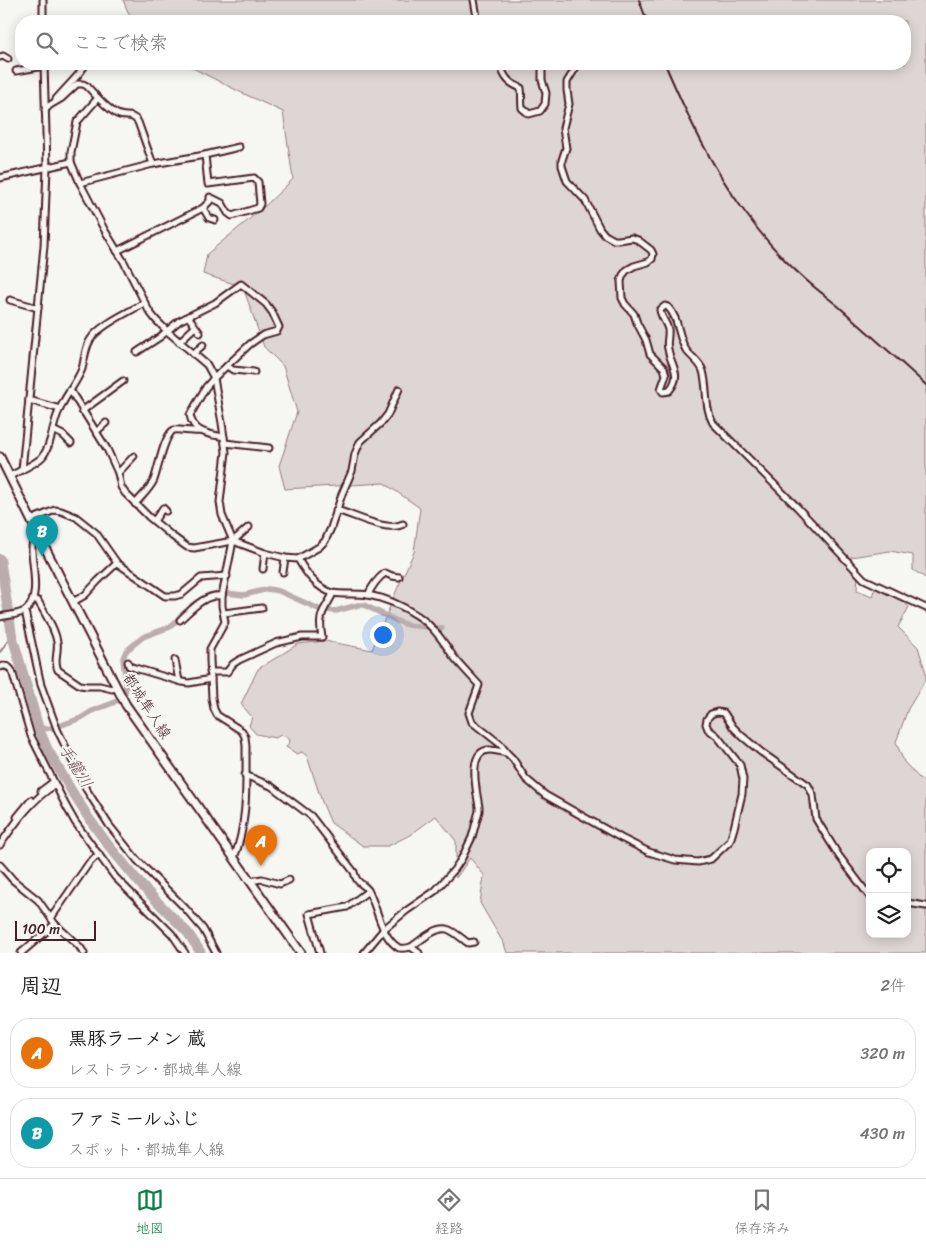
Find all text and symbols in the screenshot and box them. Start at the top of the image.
search box [15,15,911,70]
text: ここで検索 [73,26,168,59]
icon: search [33,29,61,57]
pin: B [26,515,58,556]
your location [370,622,396,648]
street label: 都城隼人線 [116,667,178,745]
water label: 手籠川 [51,738,101,794]
pin: A [245,825,277,866]
map controls [866,848,911,938]
button: locate [866,848,911,893]
button: layers [866,893,911,938]
text: 100 m [22,917,60,942]
scale bar [15,918,96,941]
text: 周辺 [20,967,62,1005]
text: 2件 [881,971,906,1000]
text: 黒豚ラーメン 蔵 [68,1022,206,1055]
text: A [32,1039,42,1068]
text: 320 m [860,1039,905,1068]
text: レストラン · 都城隼人線 [68,1055,242,1084]
text: ファミールふじ [68,1102,200,1135]
text: B [32,1119,42,1148]
text: 430 m [860,1119,905,1148]
text: スポット · 都城隼人線 [68,1135,225,1164]
tab: 地図 [136,1186,164,1241]
tab: 経路 [435,1186,463,1241]
tab: 保存済み [734,1186,790,1241]

